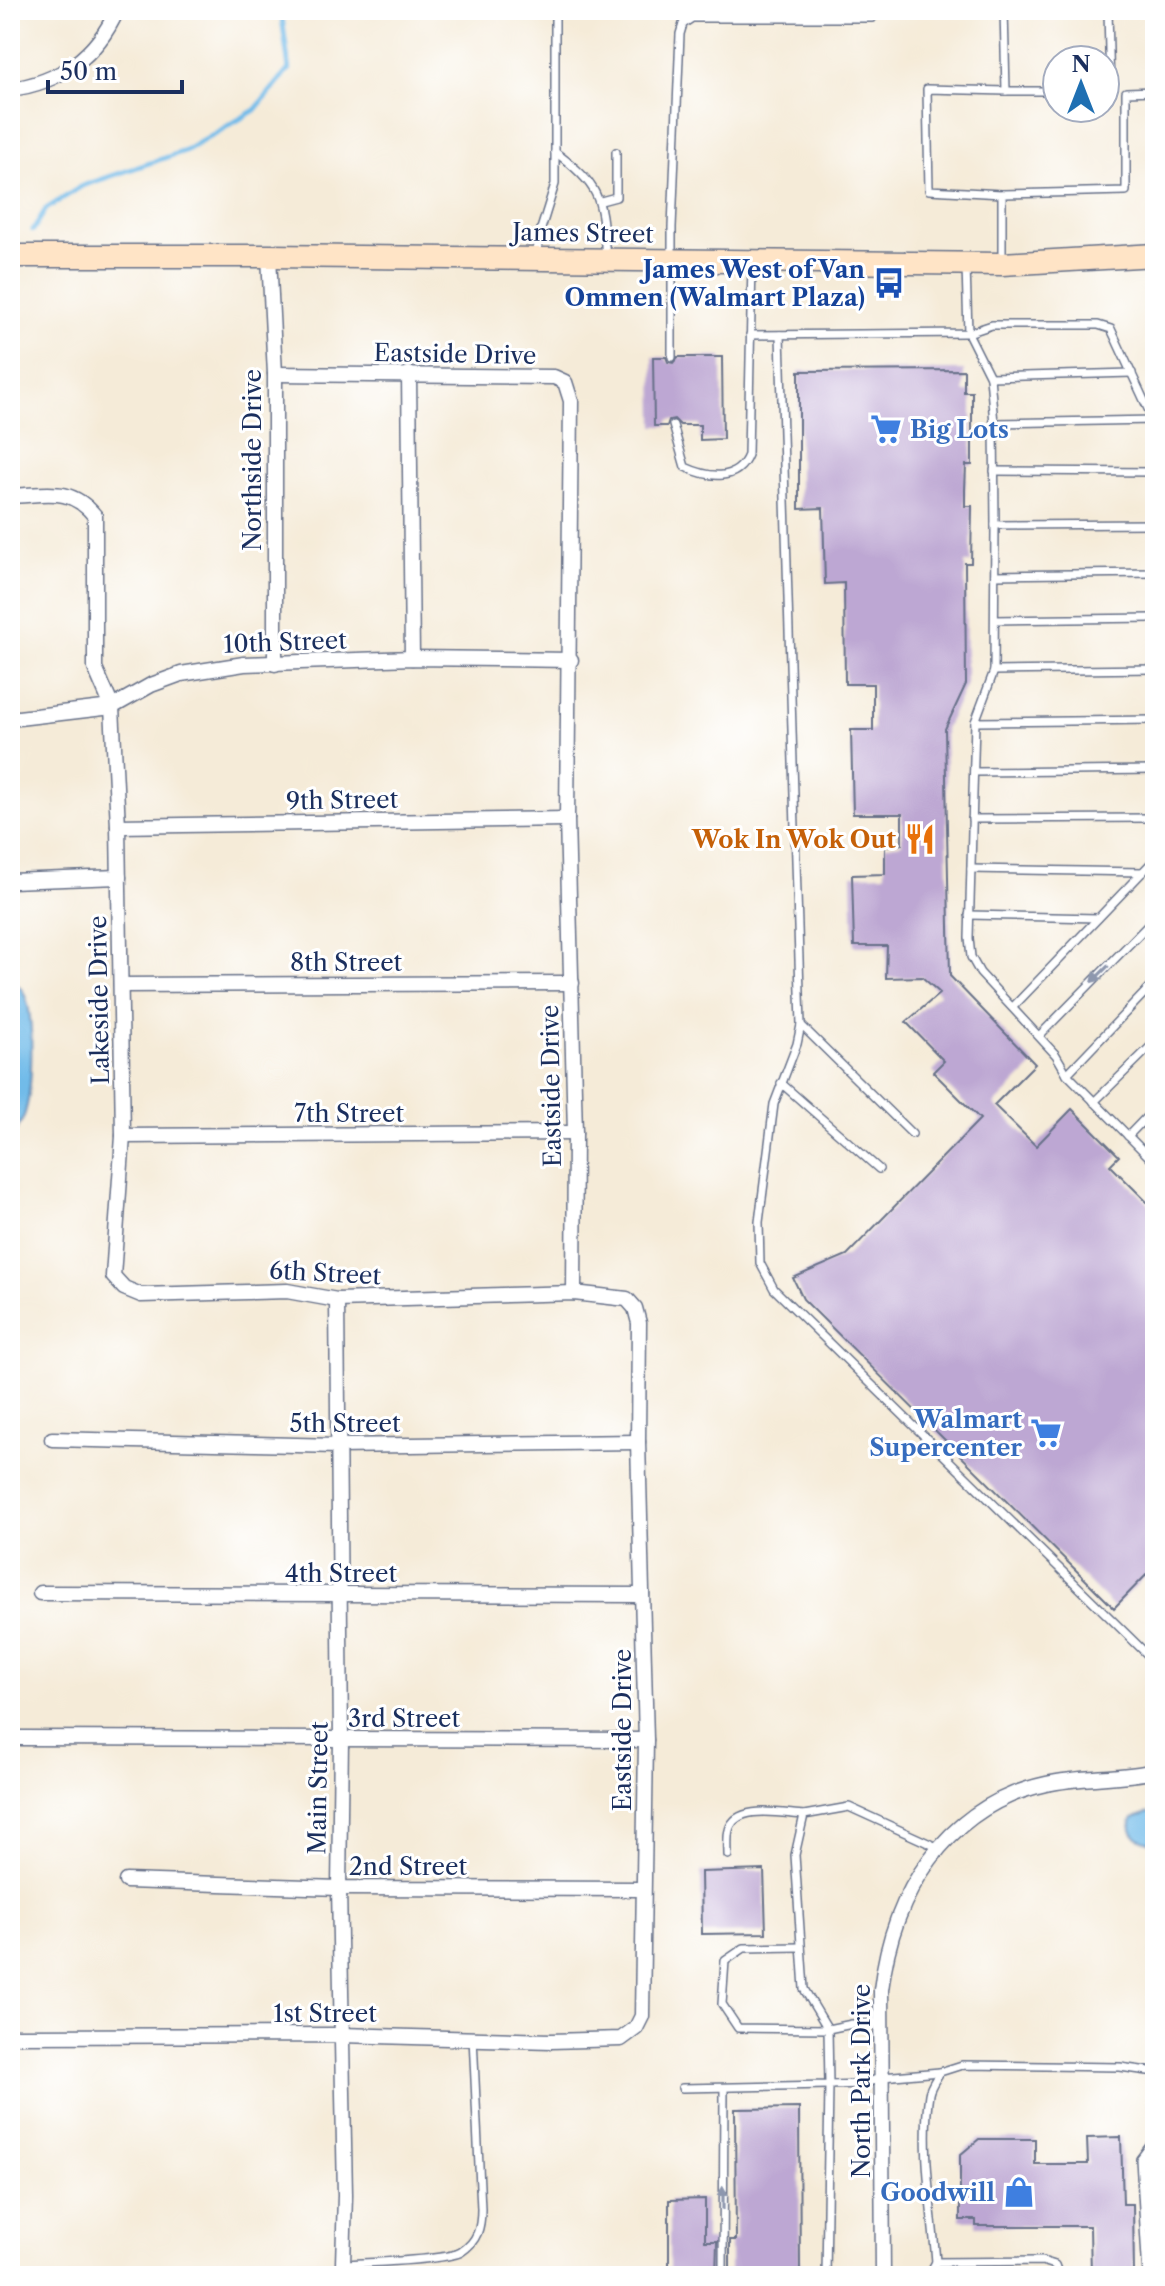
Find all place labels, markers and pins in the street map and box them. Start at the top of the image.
place label: James West of Van Ommen (Walmart Plaza) [565,255,866,312]
bus stop icon: James West of Van Ommen (Walmart Plaza) [872,266,906,300]
supermarket icon: Big Lots [869,412,903,446]
place label: Big Lots [910,415,1009,444]
restaurant icon: Wok In Wok Out [903,822,937,856]
place label: Wok In Wok Out [691,825,896,854]
place label: Walmart Supercenter [869,1405,1022,1462]
supermarket icon: Walmart Supercenter [1029,1416,1063,1450]
shop icon: Goodwill [1002,2175,1036,2209]
place label: Goodwill [880,2178,995,2207]

